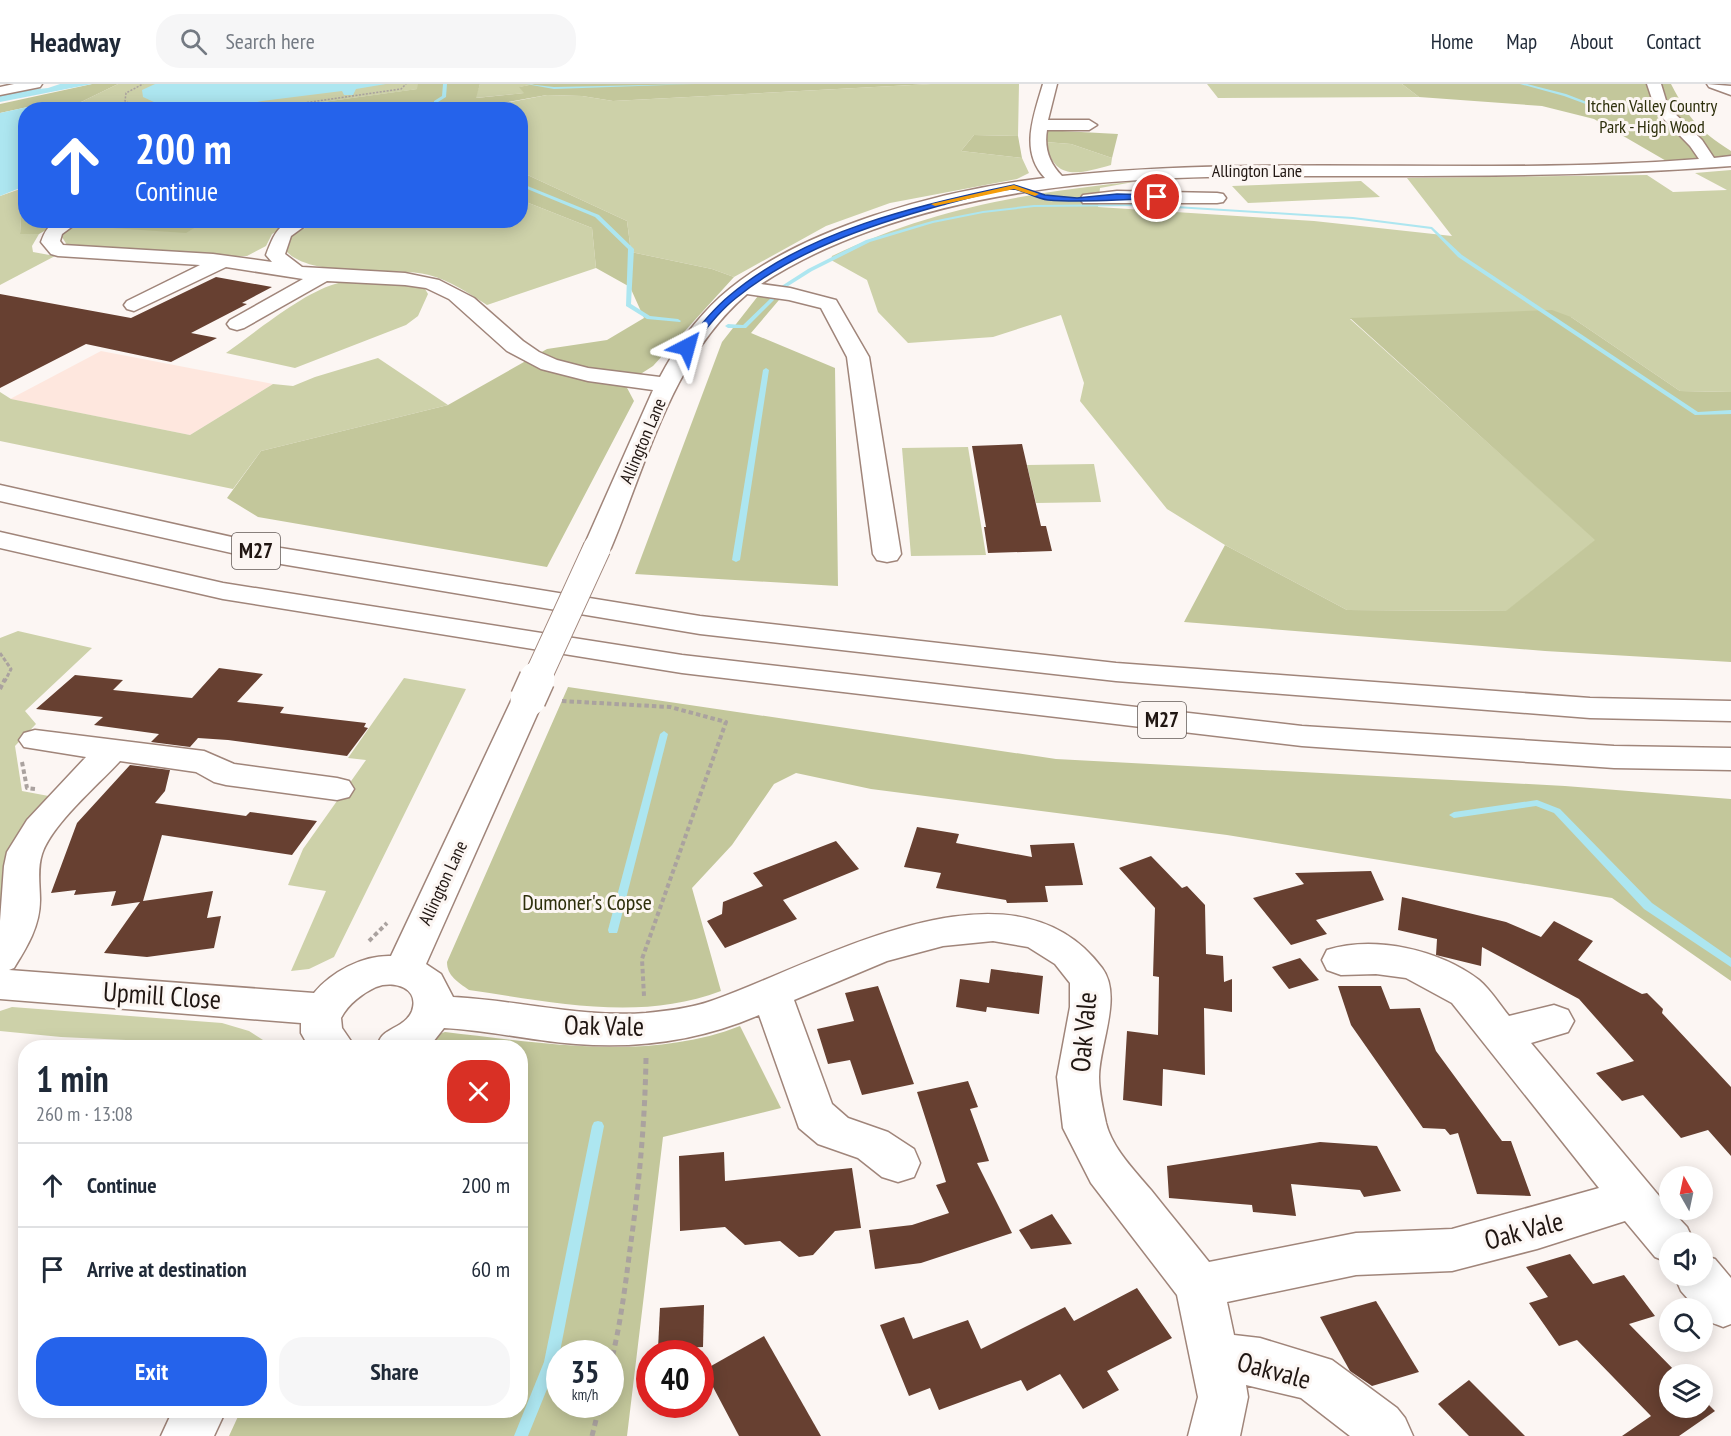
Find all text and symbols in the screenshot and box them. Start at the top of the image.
search box [156,14,576,68]
text: Headway [30,23,120,60]
icon: search [177,25,210,58]
text: Search here [225,27,315,55]
text: Home [1431,28,1473,55]
text: Map [1506,28,1537,55]
text: About [1570,28,1613,55]
text: Contact [1646,28,1701,55]
park label: Itchen Valley Country Park - High Wood [1587,94,1717,138]
text: 200 m [135,121,232,176]
icon: ahead [36,126,114,204]
street label: Allington Lane [1212,159,1302,182]
pin [1131,171,1182,222]
text: Continue [135,174,218,208]
icon: arrive [1140,180,1173,213]
position arrow [655,315,719,379]
street label: Allington Lane [614,395,671,487]
road number: M27 [232,533,280,569]
road number: M27 [1138,702,1186,738]
street label: Allington Lane [413,837,472,929]
park label: Dumoner's Copse [522,888,652,916]
street label: Upmill Close [102,974,222,1016]
street label: Oak Vale [1063,990,1103,1073]
street label: Oak Vale [564,1007,644,1043]
text: 1 min [36,1055,109,1102]
button: close [447,1060,510,1123]
text: 260 m · 13:08 [36,1101,133,1127]
north arrow [1659,1166,1713,1220]
map controls [1659,1166,1713,1418]
icon: ahead [36,1169,69,1202]
text: Continue [87,1171,157,1199]
text: 200 m [461,1171,510,1199]
street label: Oak Vale [1481,1203,1567,1257]
button: sound [1659,1232,1713,1286]
icon: arrive [36,1253,69,1286]
text: Arrive at destination [87,1255,247,1283]
text: 60 m [471,1255,510,1283]
button: search [1659,1298,1713,1352]
button: Exit [36,1337,267,1406]
button: Share [279,1337,510,1406]
speed limit sign: 40 [636,1340,714,1418]
street label: Oakvale [1234,1344,1315,1396]
text: 35 [571,1352,599,1391]
button: layers [1659,1364,1713,1418]
text: km/h [572,1385,598,1404]

